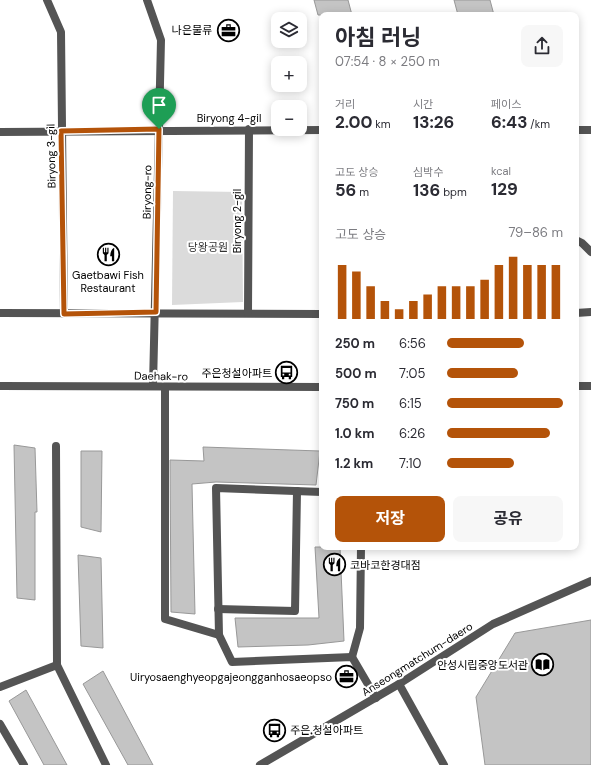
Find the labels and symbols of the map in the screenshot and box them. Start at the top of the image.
office icon: 나은물류 [215,17,241,43]
place label: 나은물류 [172,23,212,37]
pin [142,88,176,129]
street label: Biryong 4-gil [197,111,261,125]
street label: Biryong 3-gil [43,124,59,188]
street label: Biryong-ro [140,165,154,219]
street label: Biryong 2-gil [230,189,244,253]
park label: 당왕공원 [188,240,228,254]
restaurant icon: Gaetbawi Fish Restaurant [95,242,121,268]
place label: Gaetbawi Fish Restaurant [72,268,144,295]
bus stop icon: 주은청설아파트 [274,360,300,386]
place label: 주은청설아파트 [201,366,272,380]
street label: Daehak-ro [134,369,188,383]
restaurant icon: 코바코한경대점 [322,552,348,578]
place label: 코바코한경대점 [350,558,421,572]
street label: Anseongmatchum-daero [359,619,475,699]
library icon: 안성시립중앙도서관 [530,652,556,678]
place label: 안성시립중앙도서관 [437,658,528,672]
office icon: Uiryosaenghyeopgajeongganhosaeopso [334,664,360,690]
place label: Uiryosaenghyeopgajeongganhosaeopso [130,670,332,684]
bus stop icon: 주은.청설아파트 [261,717,287,743]
place label: 주은.청설아파트 [290,723,363,737]

